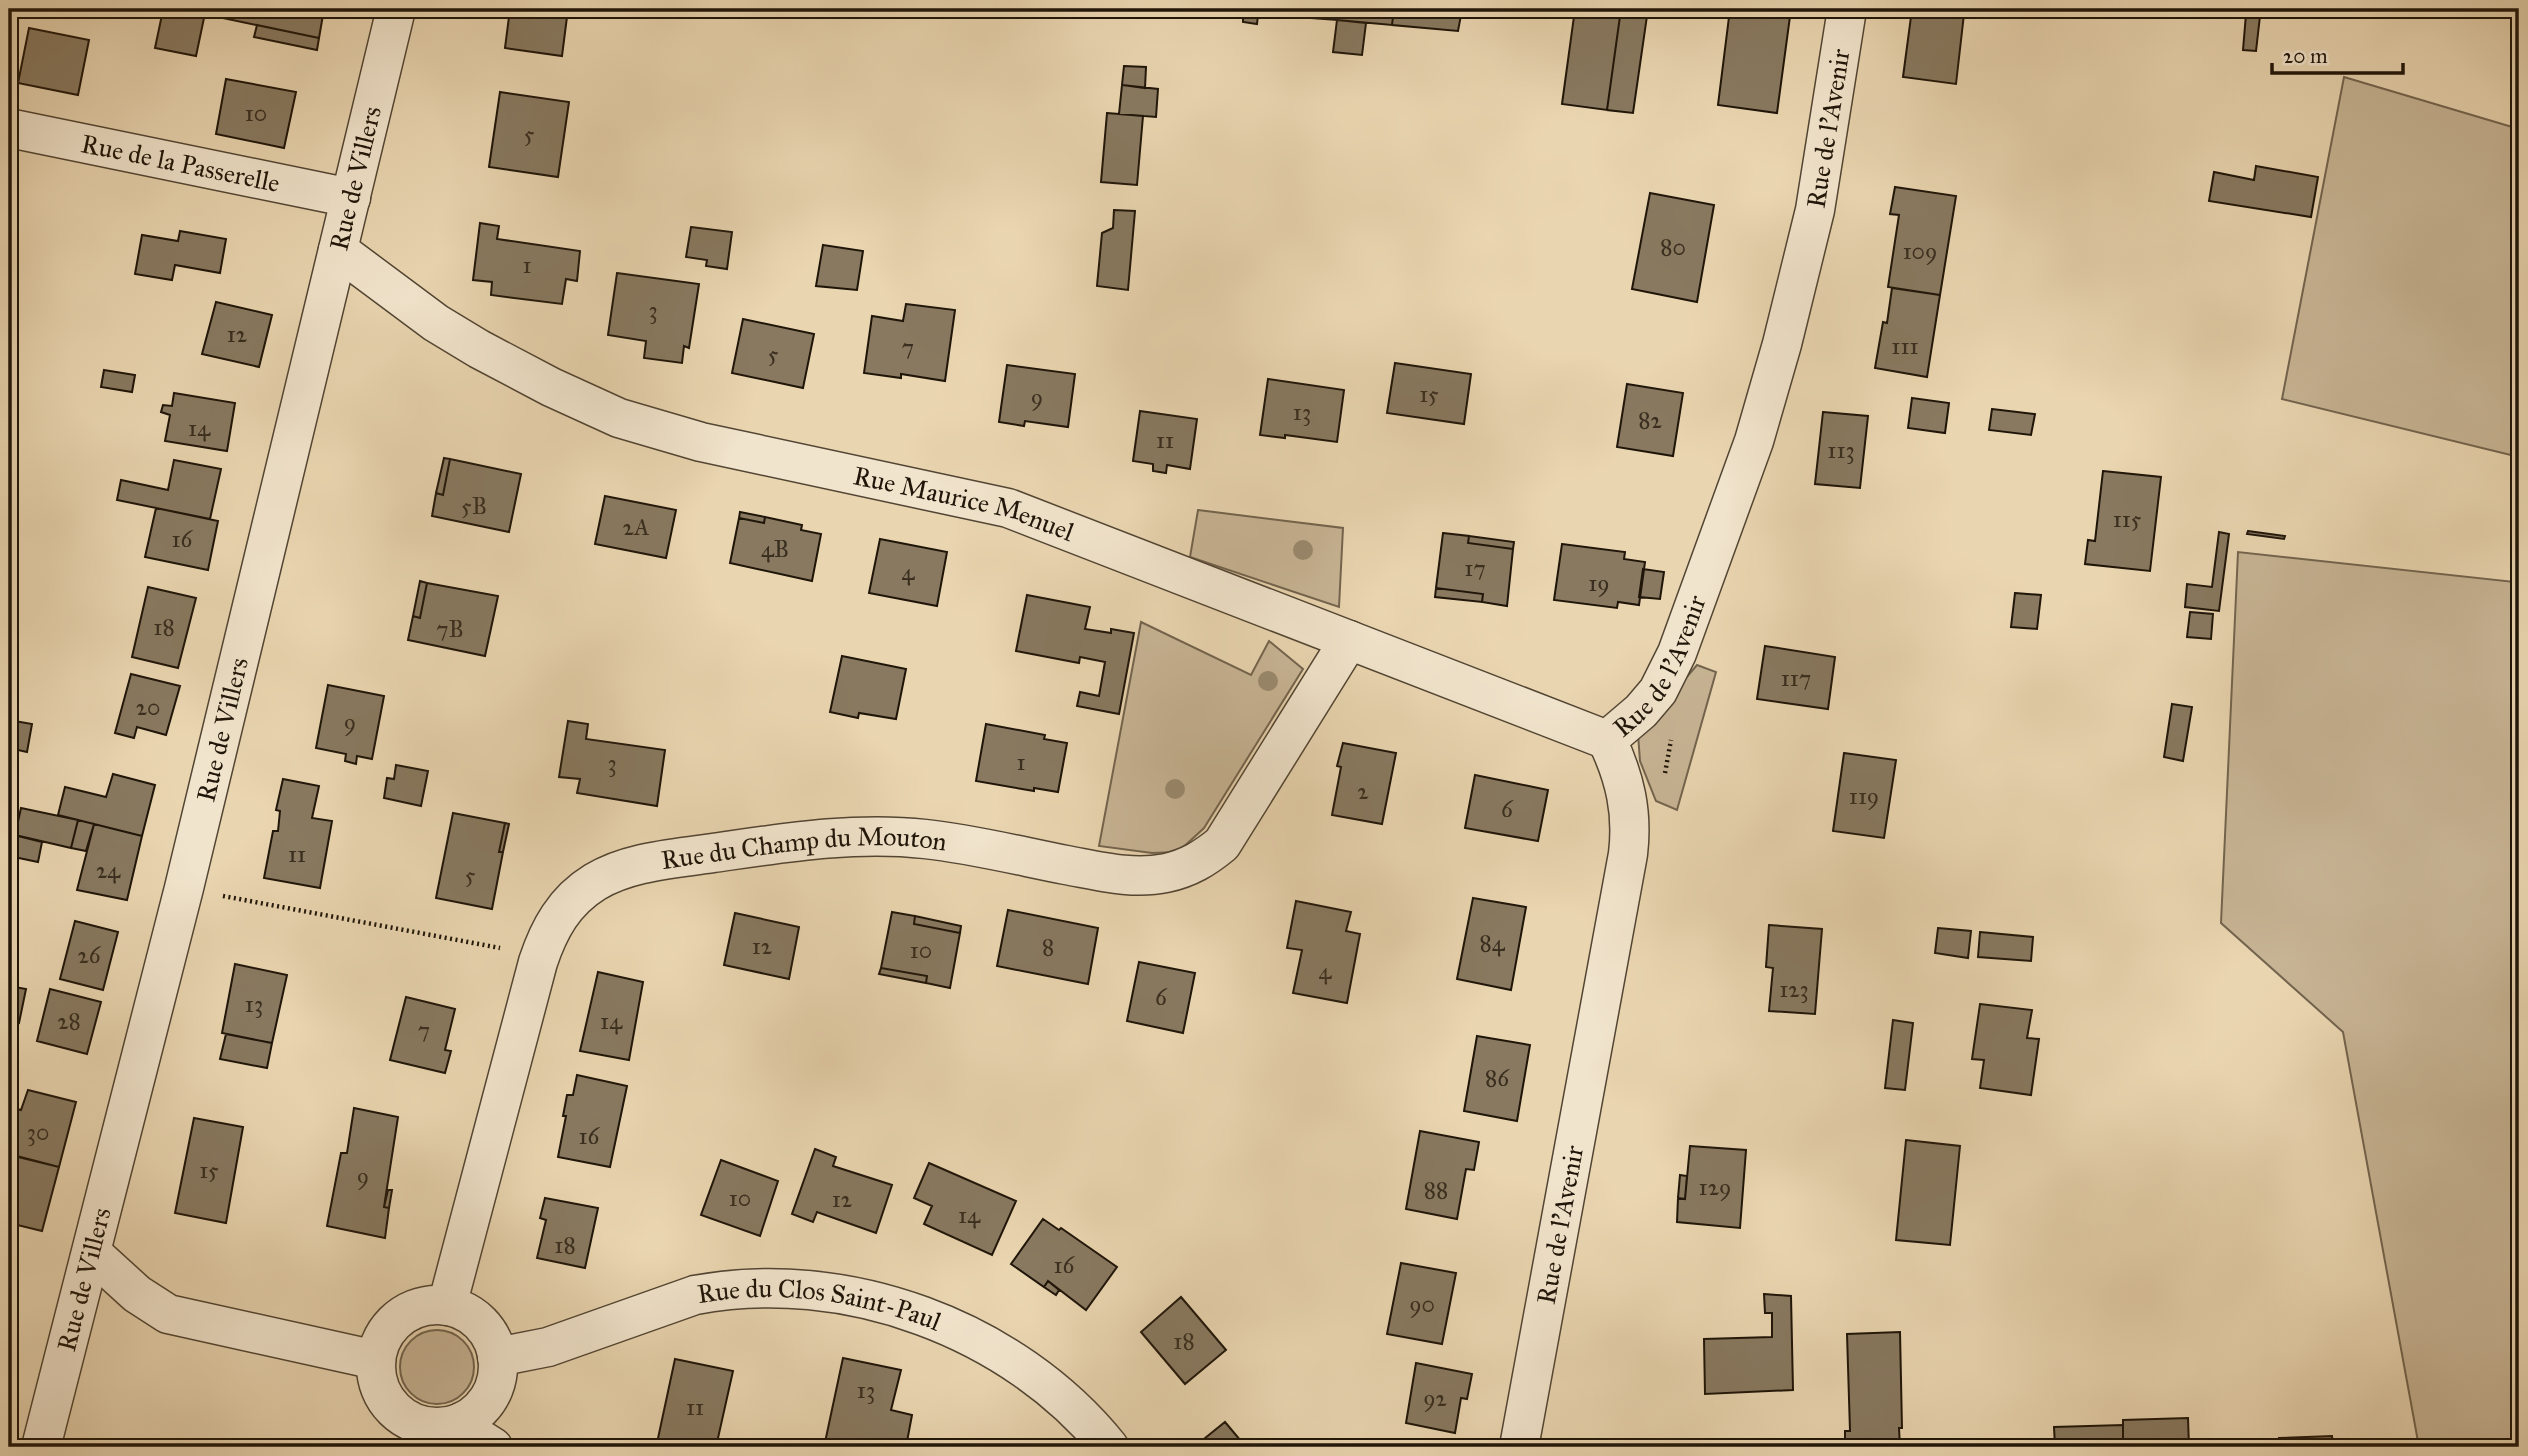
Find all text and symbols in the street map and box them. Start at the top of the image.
scale bar [2272,32,2404,76]
text: 20 m [2283,43,2328,69]
street label: Rue de l'Avenir [1800,46,1856,210]
house number: 10 [245,99,267,127]
street label: Rue de Villers [322,103,388,254]
house number: 5 [524,120,535,148]
street label: Rue de la Passerelle [78,127,283,199]
house number: 80 [1660,233,1686,261]
house number: 109 [1903,237,1937,265]
house number: 1 [522,251,532,279]
house number: 3 [648,296,658,324]
house number: 12 [227,320,248,348]
house number: 111 [1891,332,1919,360]
house number: 7 [902,333,914,361]
house number: 5 [768,340,779,368]
house number: 15 [1419,380,1439,408]
house number: 9 [1031,383,1043,411]
house number: 13 [1293,398,1311,426]
house number: 82 [1638,406,1662,434]
house number: 14 [188,414,211,442]
house number: 11 [1156,426,1174,454]
house number: 113 [1827,436,1855,464]
street label: Rue Maurice Menuel [850,459,1079,548]
house number: 5B [461,492,487,520]
house number: 115 [2113,505,2142,533]
house number: 2A [623,513,650,541]
house number: 16 [172,525,194,553]
house number: 4B [761,535,789,563]
house number: 17 [1464,554,1486,582]
house number: 4 [902,558,916,586]
house number: 19 [1588,569,1610,597]
street label: Rue de l'Avenir [1607,590,1713,744]
house number: 18 [153,613,175,641]
house number: 7B [436,615,464,643]
street label: Rue de Villers [189,654,255,805]
house number: 117 [1781,664,1811,692]
house number: 20 [136,693,160,721]
house number: 9 [344,708,356,736]
house number: 1 [1016,748,1026,776]
house number: 3 [607,749,617,777]
house number: 2 [1357,777,1369,805]
house number: 119 [1849,782,1879,810]
house number: 6 [1501,795,1514,823]
street label: Rue du Champ du Mouton [659,820,949,876]
house number: 11 [288,840,306,868]
house number: 24 [96,856,121,884]
house number: 5 [465,861,476,889]
house number: 84 [1479,929,1506,957]
house number: 12 [752,932,773,960]
house number: 8 [1042,933,1054,961]
house number: 10 [910,936,932,964]
house number: 26 [77,941,102,969]
house number: 4 [1319,957,1333,985]
house number: 123 [1779,975,1809,1003]
house number: 6 [1155,983,1168,1011]
house number: 13 [245,990,263,1018]
house number: 28 [57,1007,81,1035]
house number: 14 [600,1007,623,1035]
house number: 7 [418,1016,430,1044]
house number: 86 [1485,1064,1510,1092]
house number: 30 [27,1118,49,1146]
house number: 16 [579,1122,601,1150]
street label: Rue de l'Avenir [1530,1143,1590,1307]
house number: 15 [199,1156,219,1184]
house number: 9 [357,1162,369,1190]
house number: 129 [1699,1173,1731,1201]
house number: 88 [1424,1176,1448,1204]
house number: 10 [729,1184,751,1212]
house number: 12 [832,1185,853,1213]
house number: 14 [958,1201,981,1229]
street label: Rue de Villers [50,1204,118,1355]
house number: 18 [554,1231,576,1259]
house number: 16 [1054,1251,1076,1279]
street label: Rue du Clos Saint-Paul [695,1272,946,1338]
house number: 90 [1409,1290,1435,1318]
house number: 18 [1173,1327,1195,1355]
house number: 13 [857,1376,875,1404]
house number: 92 [1423,1384,1448,1412]
house number: 11 [686,1393,704,1421]

